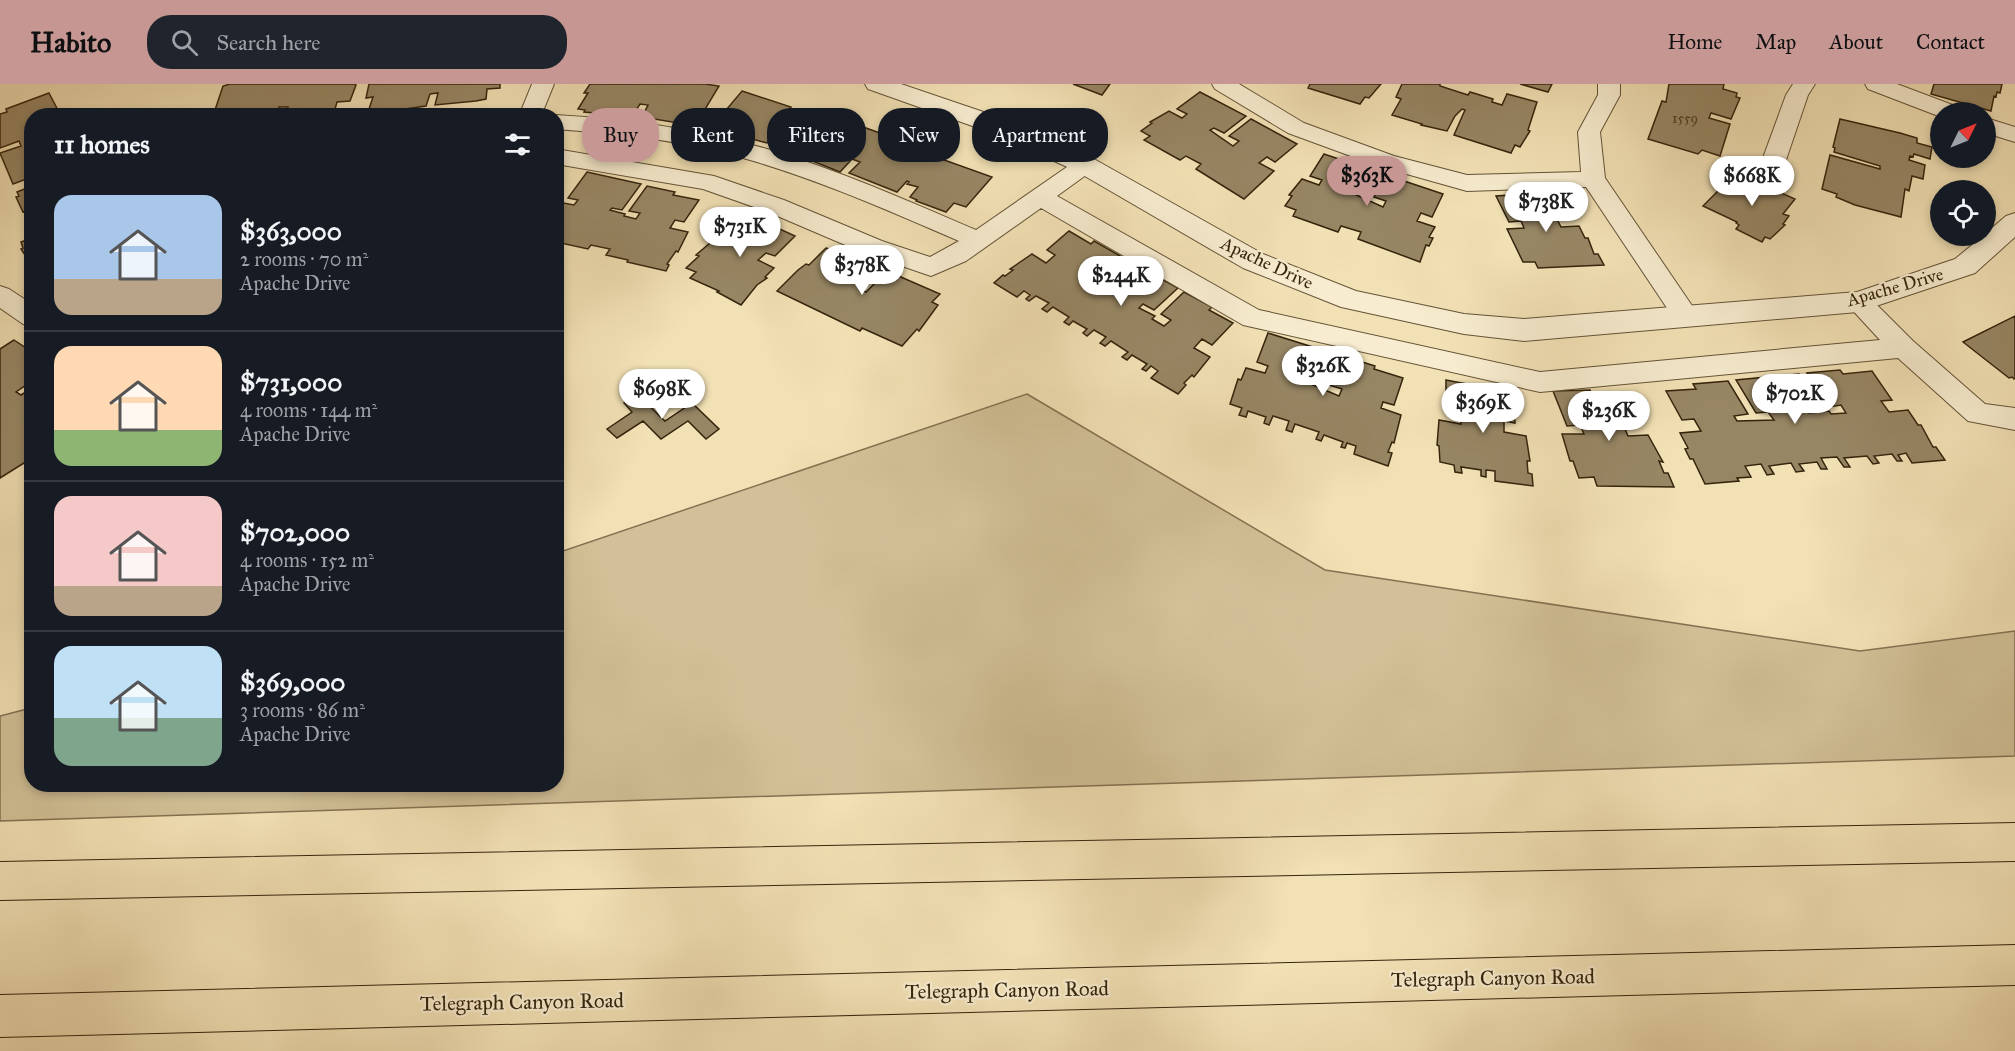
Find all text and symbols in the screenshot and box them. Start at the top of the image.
search box [147,15,567,69]
text: Habito [30,25,111,60]
icon: search [168,26,201,59]
text: Search here [216,29,320,56]
text: Home [1667,29,1722,55]
text: Map [1755,29,1796,55]
text: About [1829,29,1883,55]
text: Contact [1916,29,1985,55]
north arrow [1930,102,1996,168]
map controls [1930,102,1996,246]
chip: Buy [582,108,659,162]
chip: Rent [671,108,755,162]
chip: Filters [767,108,866,162]
chip: New [878,108,960,162]
chip: Apartment [972,108,1108,162]
house number: 1559 [1672,110,1698,127]
text: 11 homes [54,128,150,160]
icon: filters [501,128,534,161]
pin: $363K [1325,156,1409,207]
pin: $668K [1710,156,1794,207]
text: $363K [1341,163,1393,187]
text: $668K [1723,163,1781,187]
button: locate [1930,180,1996,246]
pin: $738K [1504,182,1588,233]
text: $738K [1518,189,1574,213]
pin: $731K [698,207,782,258]
text: $731K [714,214,766,238]
text: $363,000 [240,215,342,247]
icon: home [102,219,174,291]
street label: Apache Drive [1216,232,1317,294]
pin: $378K [820,245,904,296]
text: 2 rooms · 70 m² [240,247,368,271]
text: $378K [834,252,890,276]
pin: $244K [1079,256,1163,307]
text: $244K [1092,263,1150,287]
street label: Apache Drive [1843,263,1946,312]
text: Apache Drive [240,271,350,295]
pin: $326K [1281,346,1365,397]
text: $326K [1296,353,1350,377]
text: $731,000 [240,366,342,398]
pin: $698K [620,369,704,420]
icon: home [102,370,174,442]
pin: $702K [1753,374,1837,425]
text: $698K [633,376,691,400]
text: $702K [1766,381,1824,405]
pin: $369K [1441,383,1525,434]
text: $369K [1455,390,1511,414]
pin: $236K [1567,391,1651,442]
text: 4 rooms · 144 m² [240,398,377,422]
text: $236K [1582,398,1636,422]
text: Apache Drive [240,422,350,446]
text: $702,000 [240,516,350,548]
icon: home [102,520,174,592]
text: 4 rooms · 152 m² [240,548,374,572]
text: Apache Drive [240,572,350,596]
text: $369,000 [240,666,345,698]
icon: home [102,670,174,742]
text: 3 rooms · 86 m² [240,698,365,722]
text: Apache Drive [240,722,350,746]
street label: Telegraph Canyon Road [1391,963,1596,993]
street label: Telegraph Canyon Road [905,975,1110,1005]
street label: Telegraph Canyon Road [420,987,625,1017]

